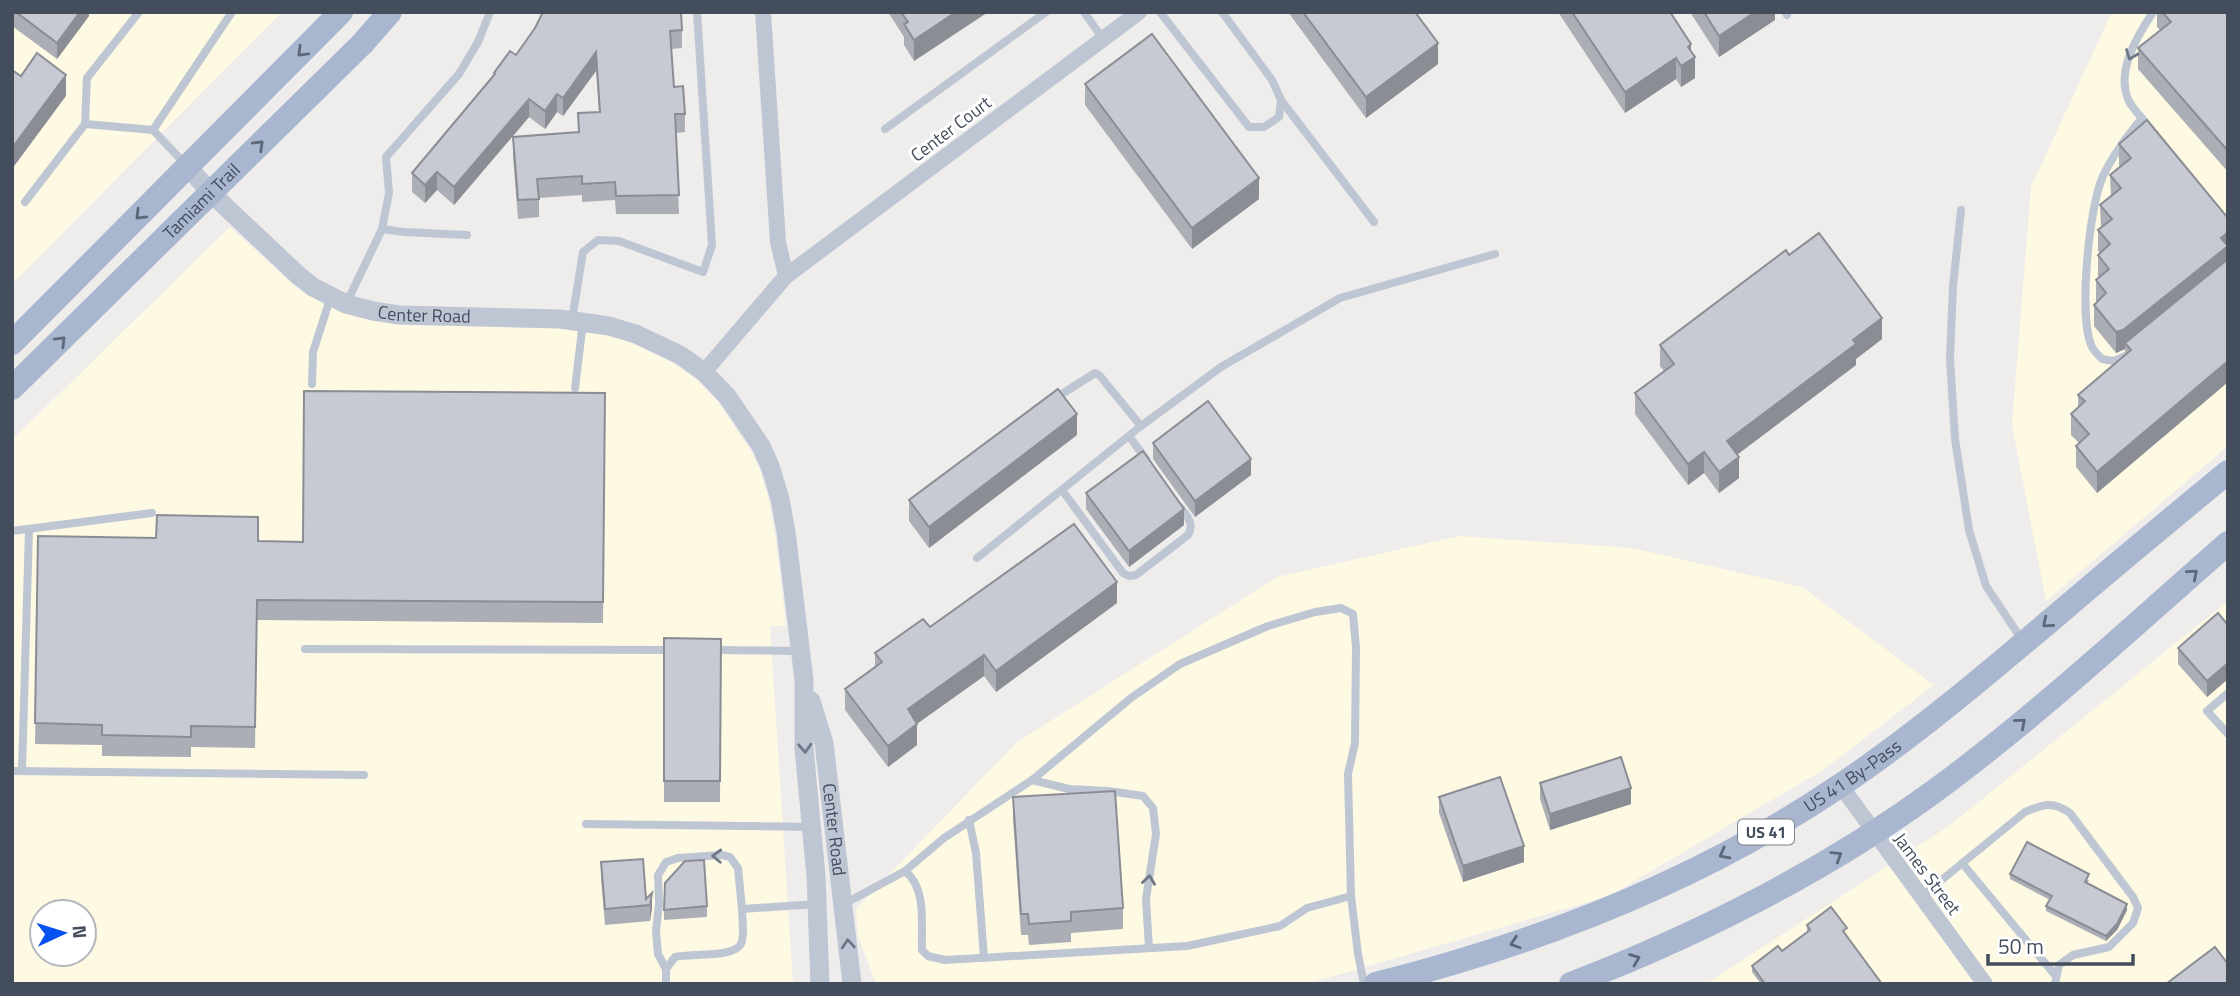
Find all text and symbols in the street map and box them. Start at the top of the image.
one-way arrow [298,43,311,56]
one-way arrow [2126,49,2140,61]
street label: Center Court [905,89,997,168]
one-way arrow [251,141,264,154]
street label: Tamiami Trail [157,157,246,246]
one-way arrow [135,207,148,220]
street label: Center Road [376,298,471,330]
one-way arrow [53,336,66,349]
one-way arrow [2185,569,2198,582]
one-way arrow [2043,614,2055,627]
one-way arrow [2013,718,2026,731]
street label: US 41 By-Pass [1798,732,1907,819]
one-way arrow [797,743,812,754]
street label: Center Road [816,782,853,877]
road number: US 41 [1738,820,1794,845]
street label: James Street [1887,827,1968,921]
one-way arrow [1718,845,1731,859]
one-way arrow [711,849,722,864]
one-way arrow [1829,851,1842,864]
one-way arrow [1141,874,1156,886]
north arrow [28,898,98,968]
scale bar [1988,922,2133,966]
text: N [66,924,95,939]
text: 50 m [1998,930,2044,962]
one-way arrow [1509,935,1521,950]
one-way arrow [841,938,856,949]
one-way arrow [1628,954,1640,968]

